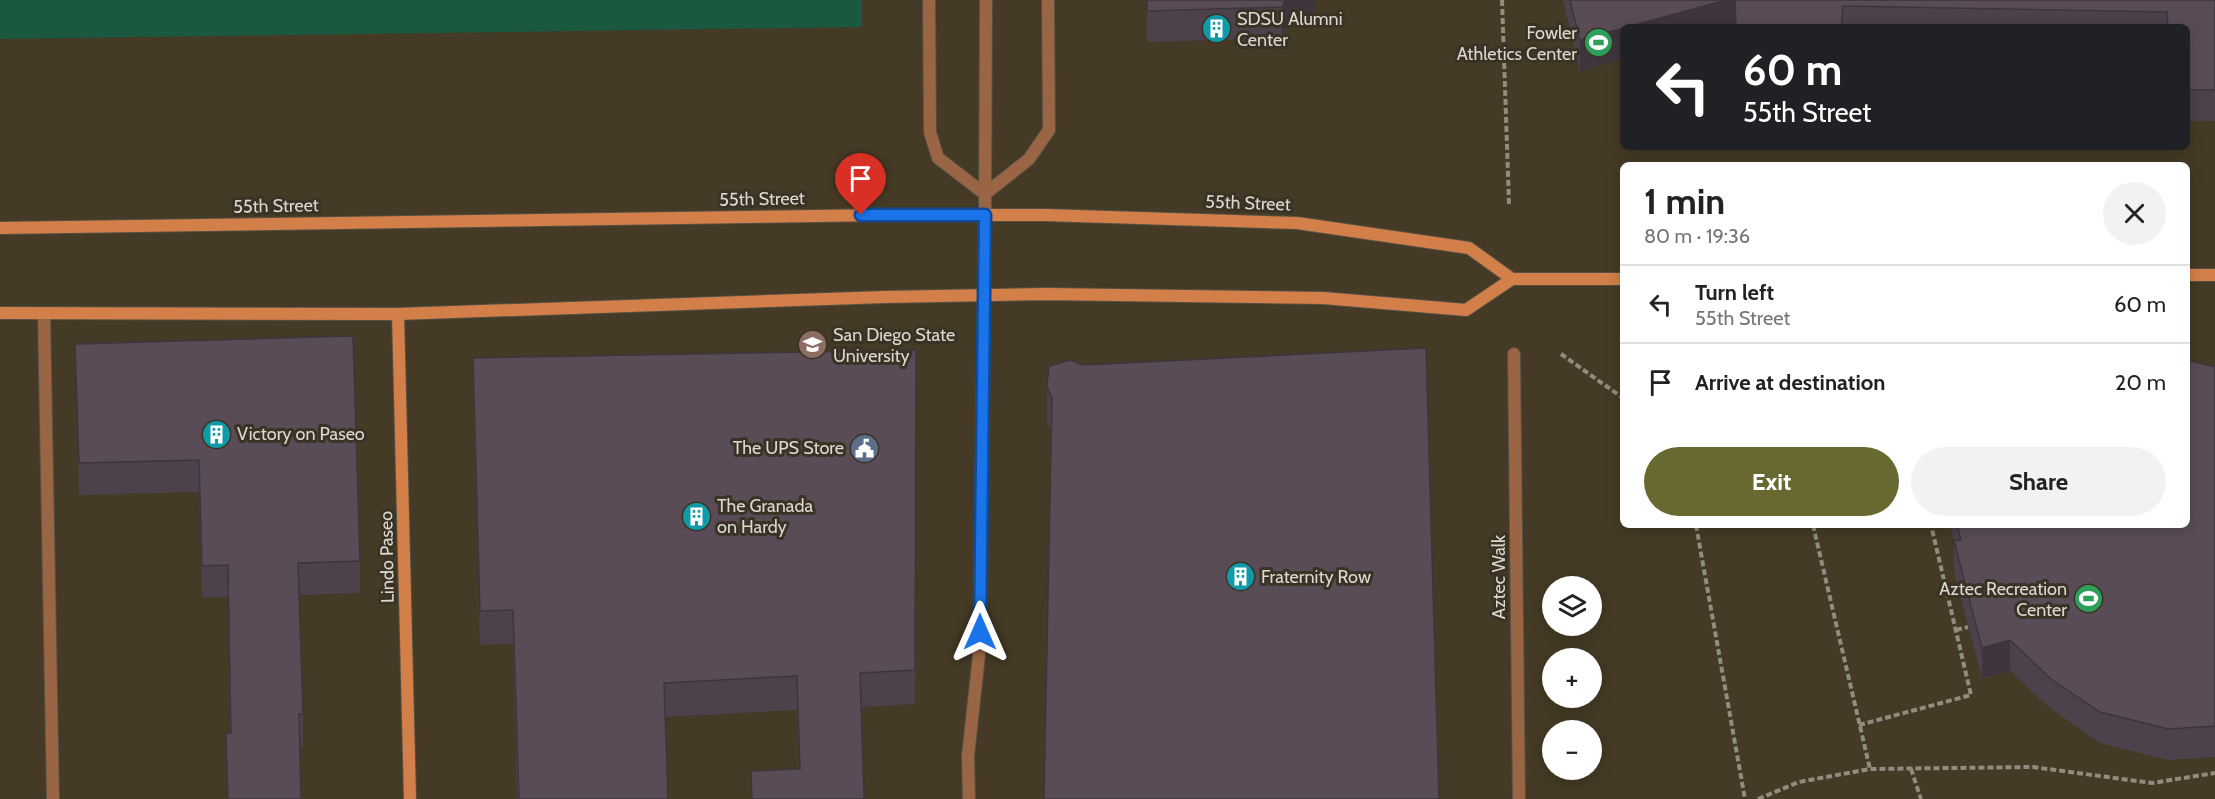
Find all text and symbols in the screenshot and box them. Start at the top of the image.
place label: SDSU Alumni Center [1237,8,1343,51]
building icon: SDSU Alumni Center [1200,13,1232,45]
place label: Fowler Athletics Center [1457,22,1577,65]
sports icon: Fowler Athletics Center [1582,27,1614,59]
text: 60 m [1743,44,1842,96]
icon: left [1644,48,1722,126]
text: 55th Street [1743,96,1871,129]
pin [835,153,886,215]
icon: arrive [844,162,877,195]
text: 1 min [1644,179,1725,223]
button: close [2103,182,2166,245]
street label: 55th Street [719,187,805,211]
street label: 55th Street [1205,191,1291,215]
street label: 55th Street [233,194,319,218]
text: 80 m · 19:36 [1644,224,1750,248]
text: Turn left [1695,279,1774,306]
icon: left [1644,288,1677,321]
text: 60 m [2114,291,2166,318]
text: 55th Street [1695,306,1790,330]
place label: San Diego State University [833,324,955,367]
school or university icon: San Diego State University [796,329,828,361]
icon: arrive [1644,366,1677,399]
text: Arrive at destination [1695,369,1885,396]
text: 20 m [2115,369,2166,396]
building icon: Victory on Paseo [200,418,232,450]
place label: Victory on Paseo [237,423,365,445]
public building icon: The UPS Store [849,432,881,464]
place label: The UPS Store [733,437,844,459]
button: Exit [1644,447,1899,516]
button: Share [1911,447,2166,516]
place label: The Granada on Hardy [717,495,813,538]
building icon: The Granada on Hardy [680,500,712,532]
street label: Lindo Paseo [375,511,399,603]
street label: Aztec Walk [1488,534,1510,619]
building icon: Fraternity Row [1224,561,1256,593]
place label: Fraternity Row [1261,566,1371,588]
map controls [1542,576,1602,780]
button: layers [1542,576,1602,636]
place label: Aztec Recreation Center [1939,578,2067,621]
sports icon: Aztec Recreation Center [2072,583,2104,615]
position arrow [948,600,1012,664]
button: + [1542,648,1602,708]
button: − [1542,720,1602,780]

